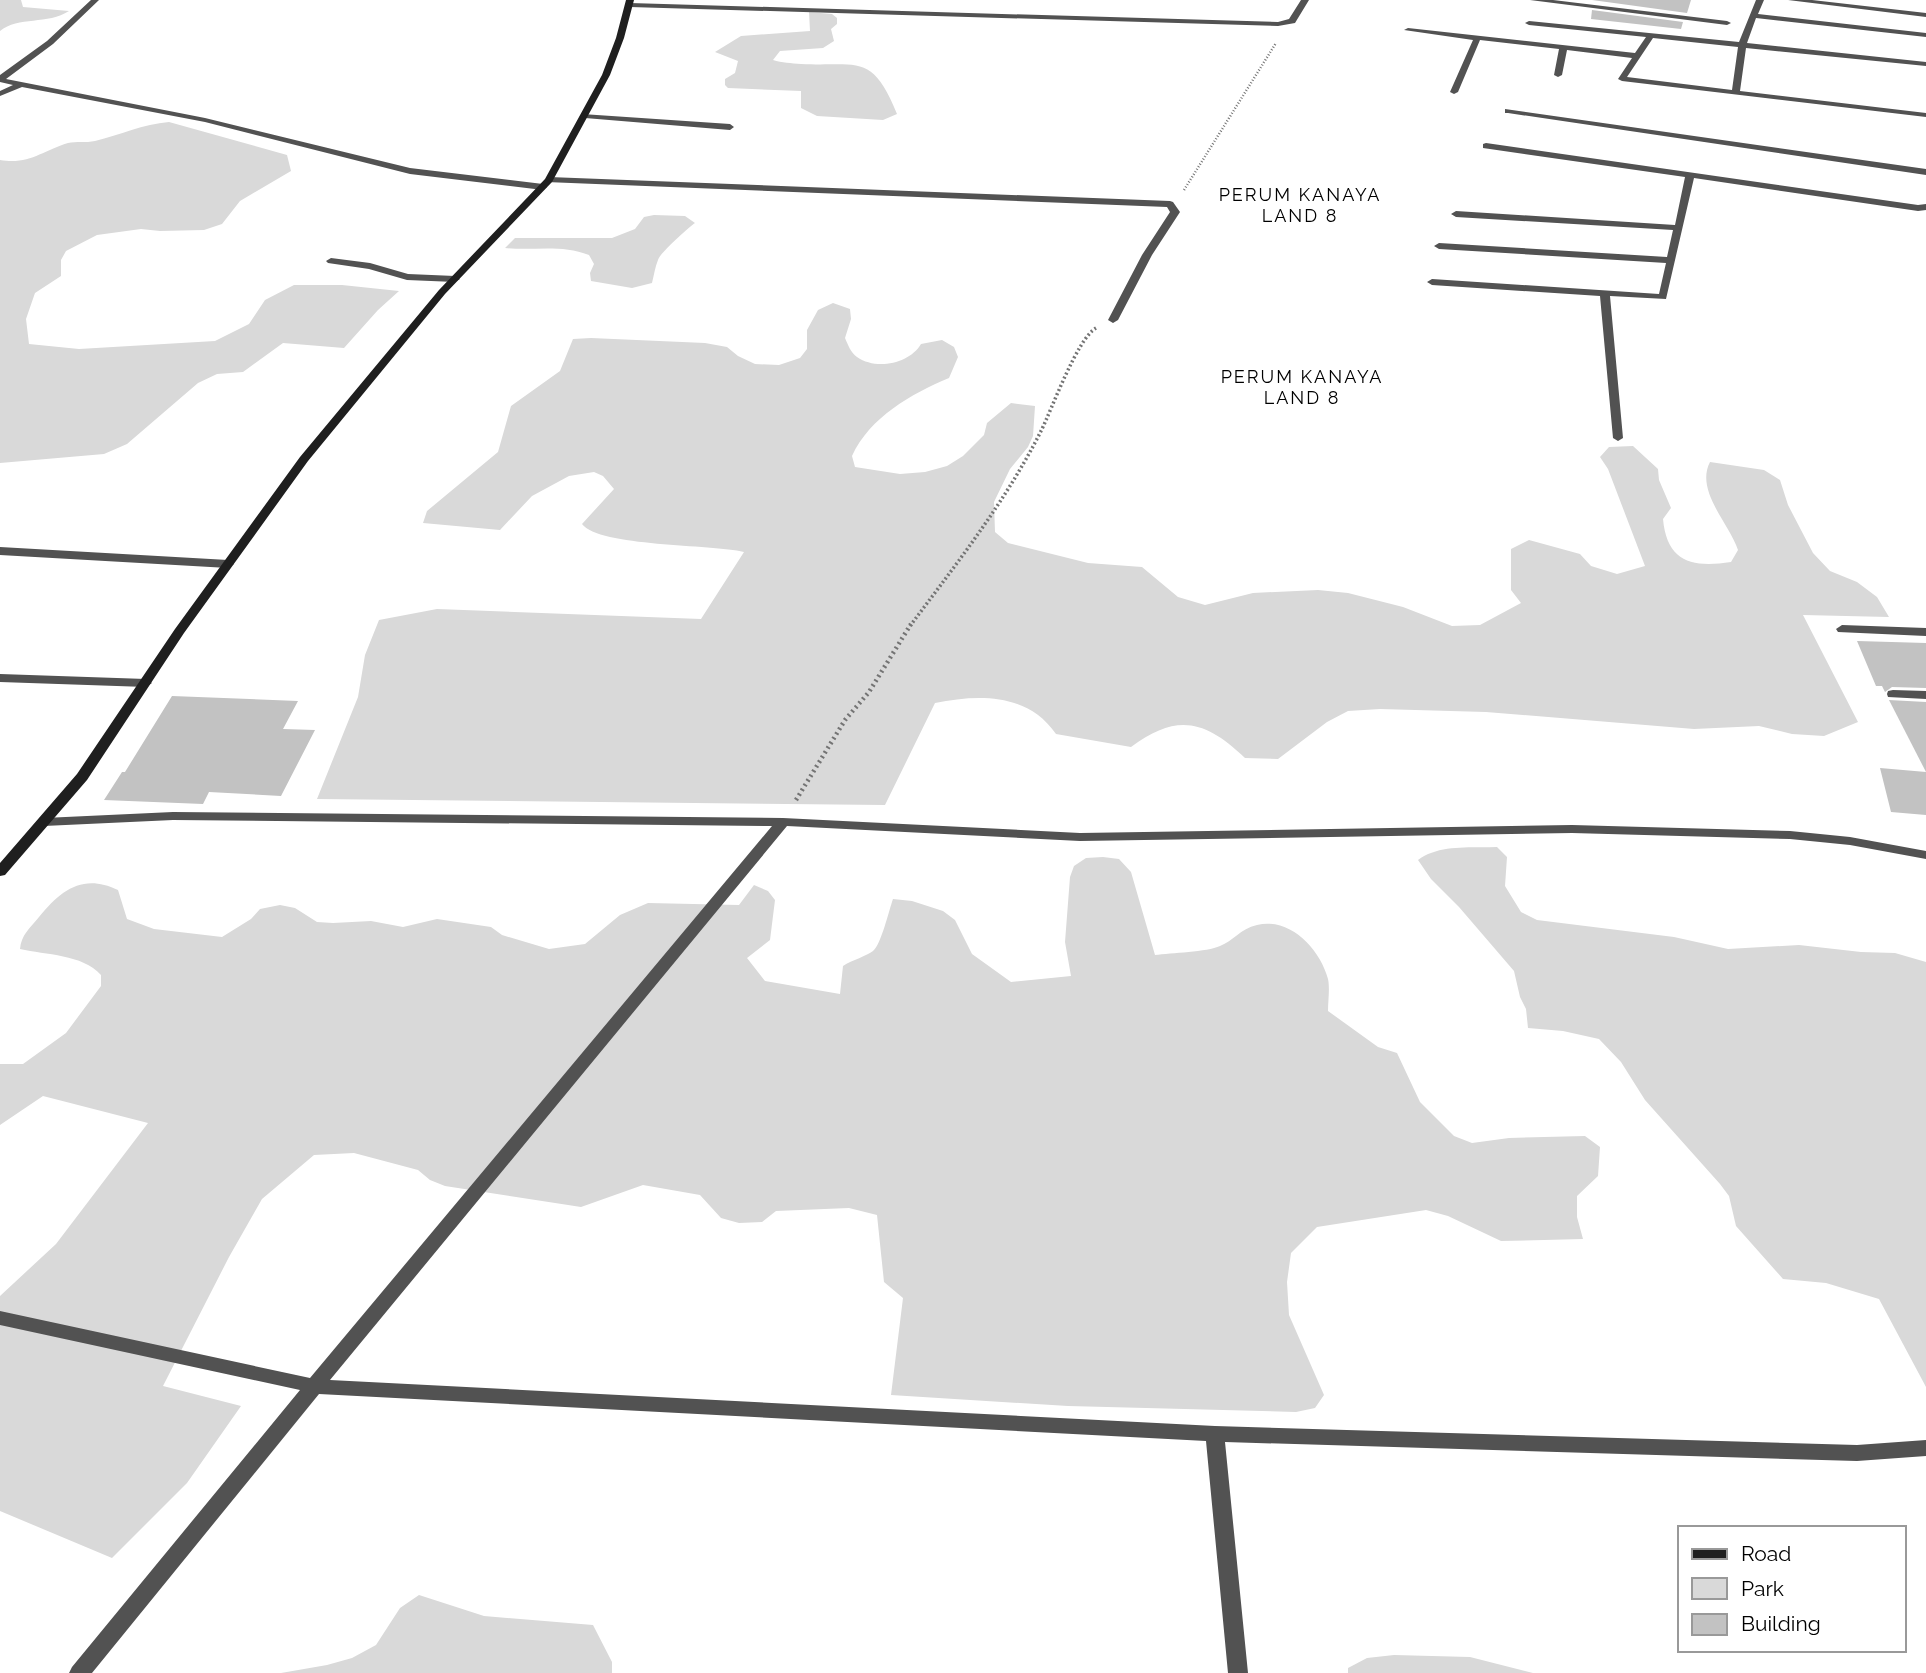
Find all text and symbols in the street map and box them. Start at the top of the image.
district label: PERUM KANAYA LAND 8 [1219,184,1381,226]
district label: PERUM KANAYA LAND 8 [1221,366,1383,408]
legend [1678,1526,1905,1652]
text: Road [1741,1541,1791,1566]
text: Park [1741,1576,1784,1601]
text: Building [1741,1611,1821,1636]

